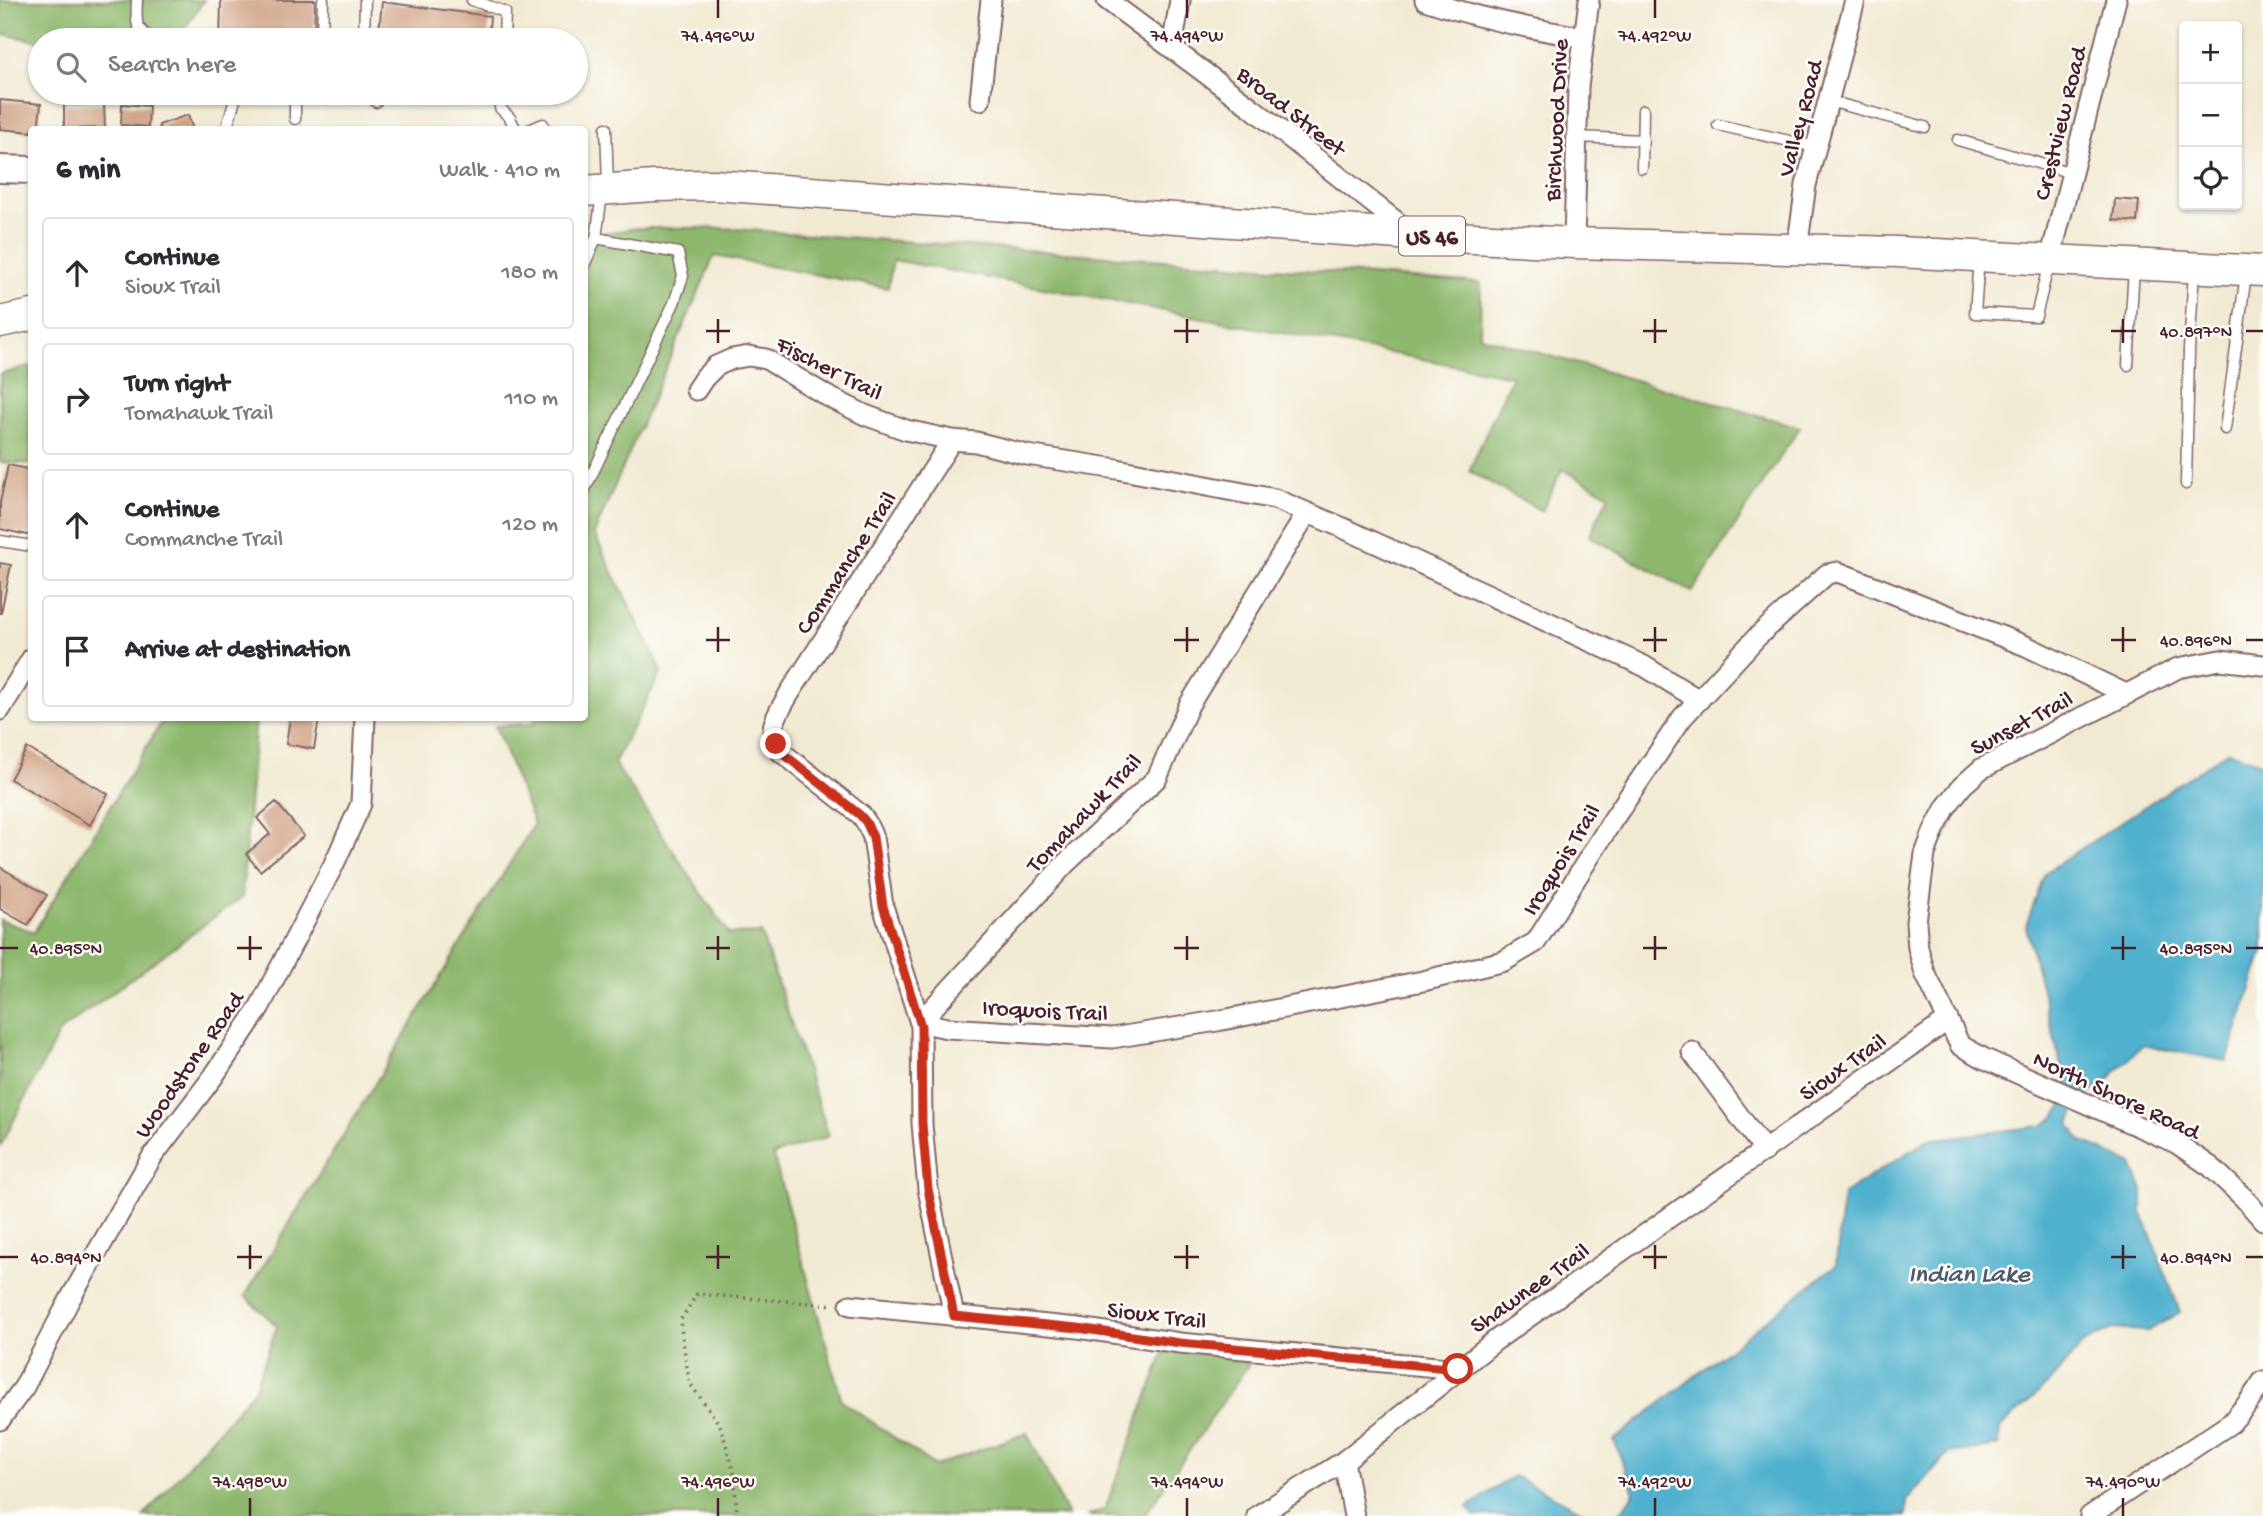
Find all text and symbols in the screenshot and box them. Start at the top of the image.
map controls [2179,21,2242,210]
button: + [2179,21,2242,84]
text: 74.496°W [680,27,755,48]
text: 74.494°W [1150,27,1223,48]
text: 74.492°W [1617,27,1692,48]
search box [28,28,588,105]
street label: Birchwood Drive [1540,38,1577,203]
street label: Crestview Road [2029,42,2096,204]
icon: search [52,48,90,86]
text: Search here [108,51,236,82]
street label: Valley Road [1773,56,1832,181]
street label: Broad Street [1229,61,1352,166]
button: − [2179,84,2242,147]
button: locate [2179,147,2242,210]
text: 6 min [56,154,120,189]
text: Walk · 410 m [439,158,560,185]
road number: US 46 [1399,216,1465,256]
text: Continue [125,244,219,275]
icon: ahead [58,254,96,292]
text: 180 m [501,260,558,287]
text: Sioux Trail [125,275,221,302]
text: 40.897°N [2160,323,2232,344]
street label: Fischer Trail [769,331,886,409]
text: Turn right [125,370,229,401]
icon: right [58,380,96,418]
text: 110 m [505,386,558,413]
text: Tomahawk Trail [125,401,273,428]
street label: Commanche Trail [791,487,905,641]
text: Continue [125,496,219,527]
icon: ahead [58,506,96,544]
text: 120 m [503,512,558,539]
text: Commanche Trail [125,527,283,554]
icon: arrive [58,632,96,670]
text: 40.896°N [2160,632,2232,653]
text: Arrive at destination [125,636,350,667]
street label: Sunset Trail [1966,686,2079,764]
route end [760,728,791,759]
street label: Tomahawk Trail [1020,749,1150,882]
street label: Iroquois Trail [1517,800,1609,922]
text: 40.895°N [30,940,102,961]
text: 40.895°N [2160,940,2232,961]
street label: Woodstone Road [130,986,253,1145]
street label: Iroquois Trail [981,995,1109,1030]
street label: Sioux Trail [1795,1028,1893,1109]
street label: North Shore Road [2028,1046,2205,1149]
street label: Shawnee Trail [1466,1238,1596,1342]
text: 40.894°N [30,1249,102,1270]
text: 40.894°N [2160,1249,2232,1270]
water label: Indian Lake [1908,1261,2031,1292]
street label: Sioux Trail [1105,1297,1208,1338]
route start [1442,1353,1473,1384]
text: 74.498°W [212,1473,287,1494]
text: 74.496°W [680,1473,755,1494]
text: 74.494°W [1150,1473,1223,1494]
text: 74.492°W [1617,1473,1692,1494]
text: 74.490°W [2085,1473,2160,1494]

